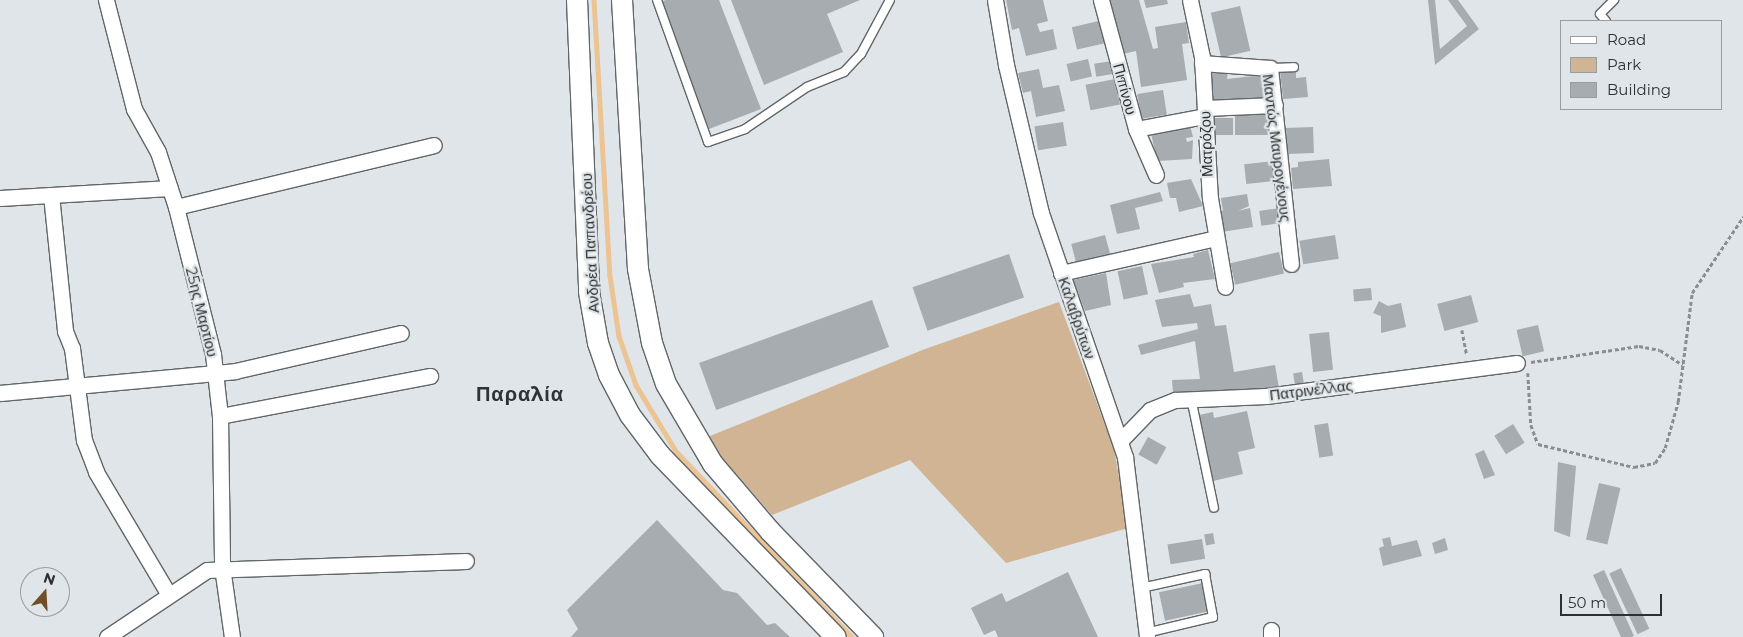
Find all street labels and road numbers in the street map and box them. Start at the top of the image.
street label: Πιπίνου [1110,61,1140,117]
street label: Μαντώς Μαυρογένους [1259,73,1295,223]
street label: Ματρόζου [1196,111,1216,177]
street label: Ανδρέα Παπανδρέου [577,173,603,313]
street label: 25ης Μαρτίου [182,265,222,359]
street label: Καλαβρύτων [1055,275,1099,361]
street label: Πατρινέλλας [1268,376,1354,404]

